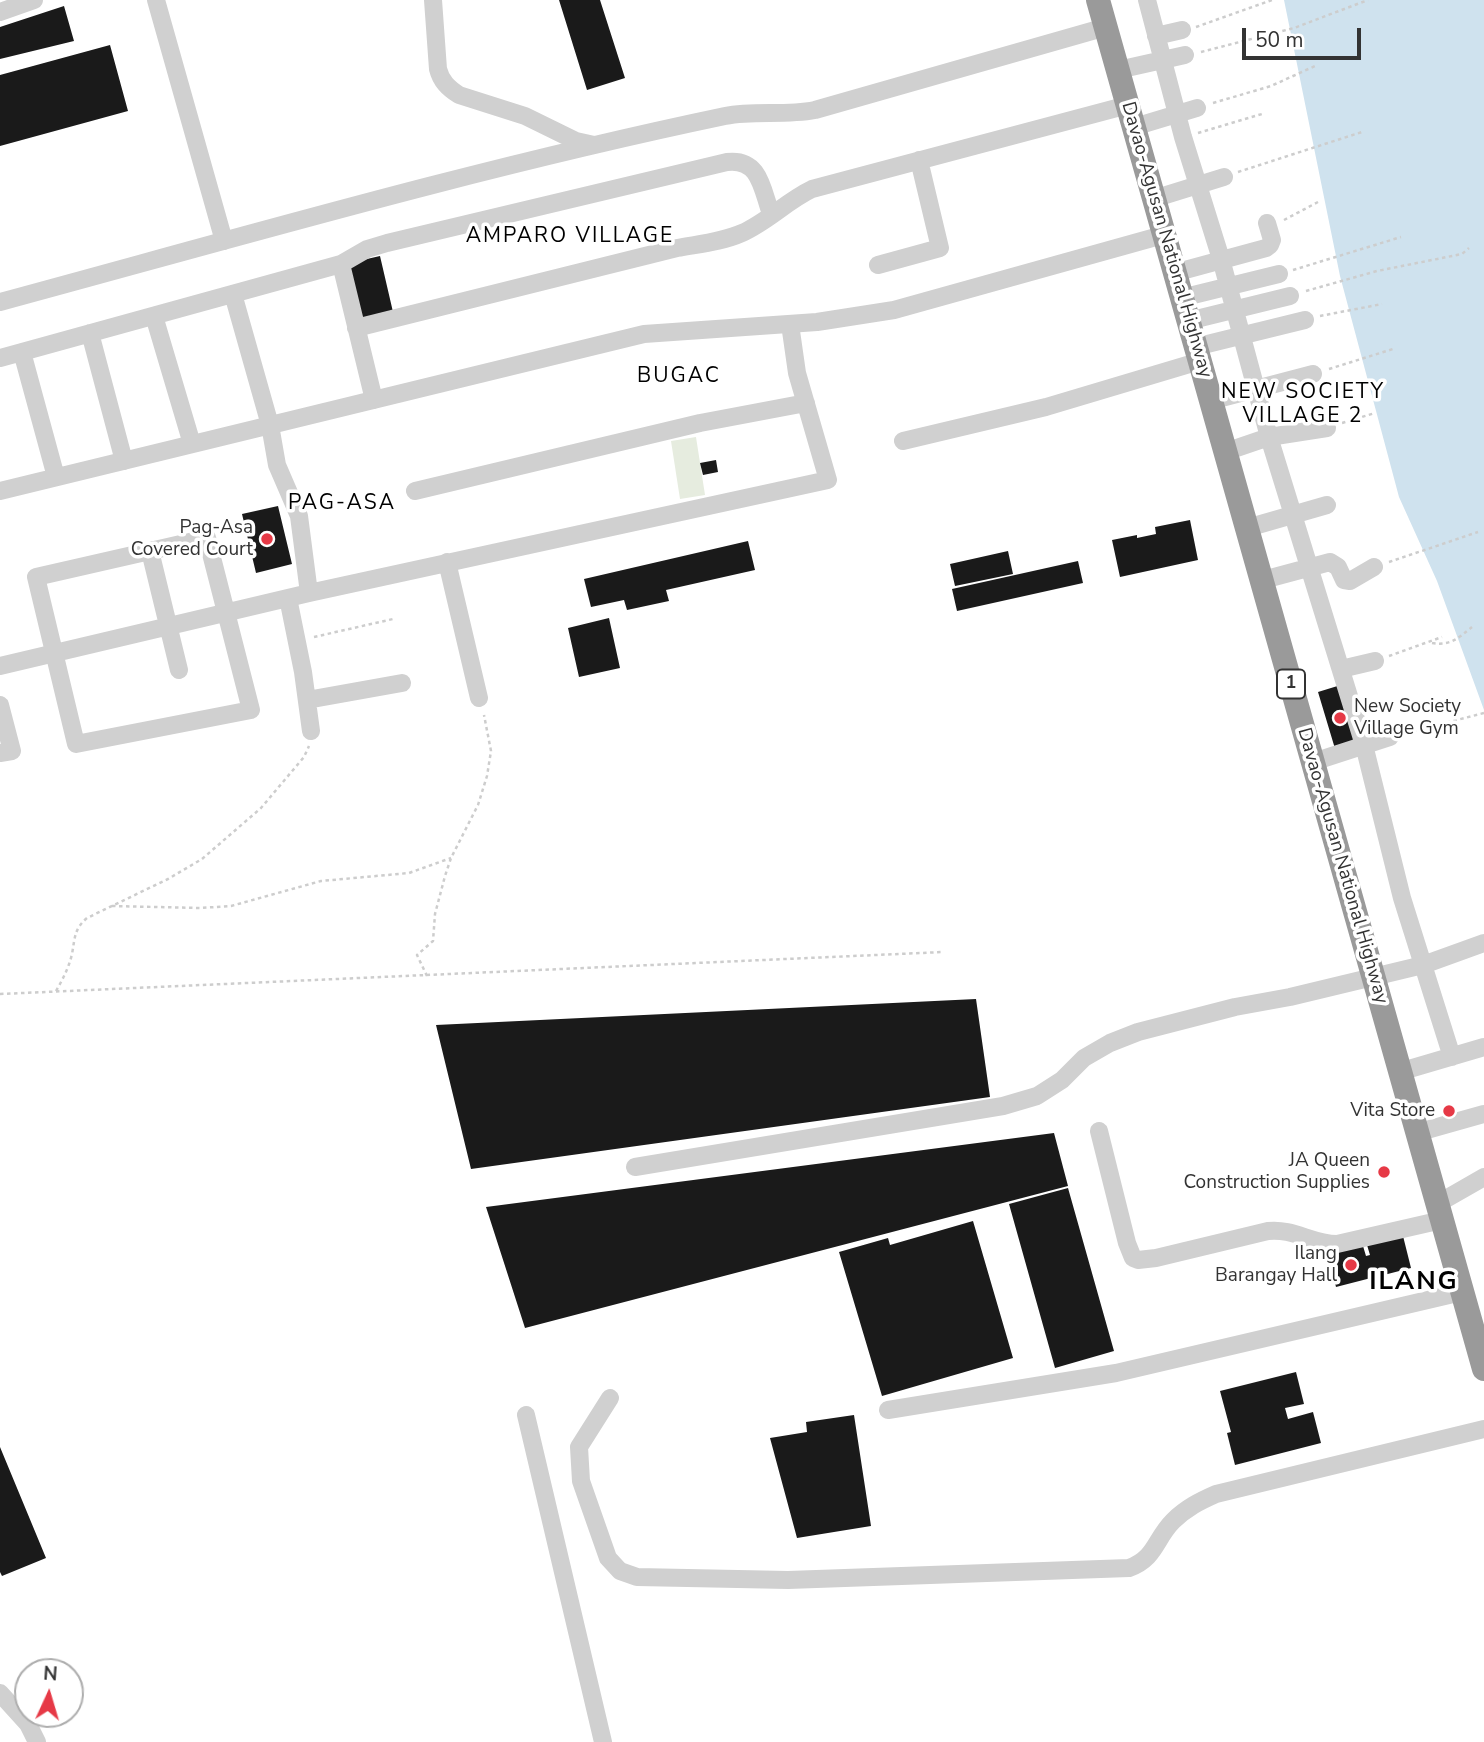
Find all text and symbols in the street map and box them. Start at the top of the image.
scale bar [1246,14,1365,58]
text: 50 m [1255,26,1304,54]
street label: Davao-Agusan National Highway [1116,99,1216,381]
district label: AMPARO VILLAGE [467,224,673,250]
district label: BUGAC [638,364,720,390]
district label: NEW SOCIETY VILLAGE 2 [1222,380,1384,430]
district label: PAG-ASA [289,491,395,517]
place label: Pag-Asa Covered Court [131,517,253,561]
marker: Pag-Asa Covered Court [259,531,275,547]
road number: 1 [1277,670,1305,698]
place label: New Society Village Gym [1354,696,1461,740]
marker: New Society Village Gym [1332,710,1348,726]
street label: Davao-Agusan National Highway [1292,725,1392,1007]
place label: Vita Store [1350,1100,1435,1122]
marker: Vita Store [1441,1103,1457,1119]
place label: JA Queen Construction Supplies [1183,1150,1370,1194]
marker: JA Queen Construction Supplies [1376,1164,1392,1180]
place label: Ilang Barangay Hall [1215,1243,1337,1287]
marker: Ilang Barangay Hall [1343,1257,1359,1273]
district label: ILANG [1370,1267,1458,1299]
north arrow [14,1658,84,1728]
text: N [42,1661,58,1688]

